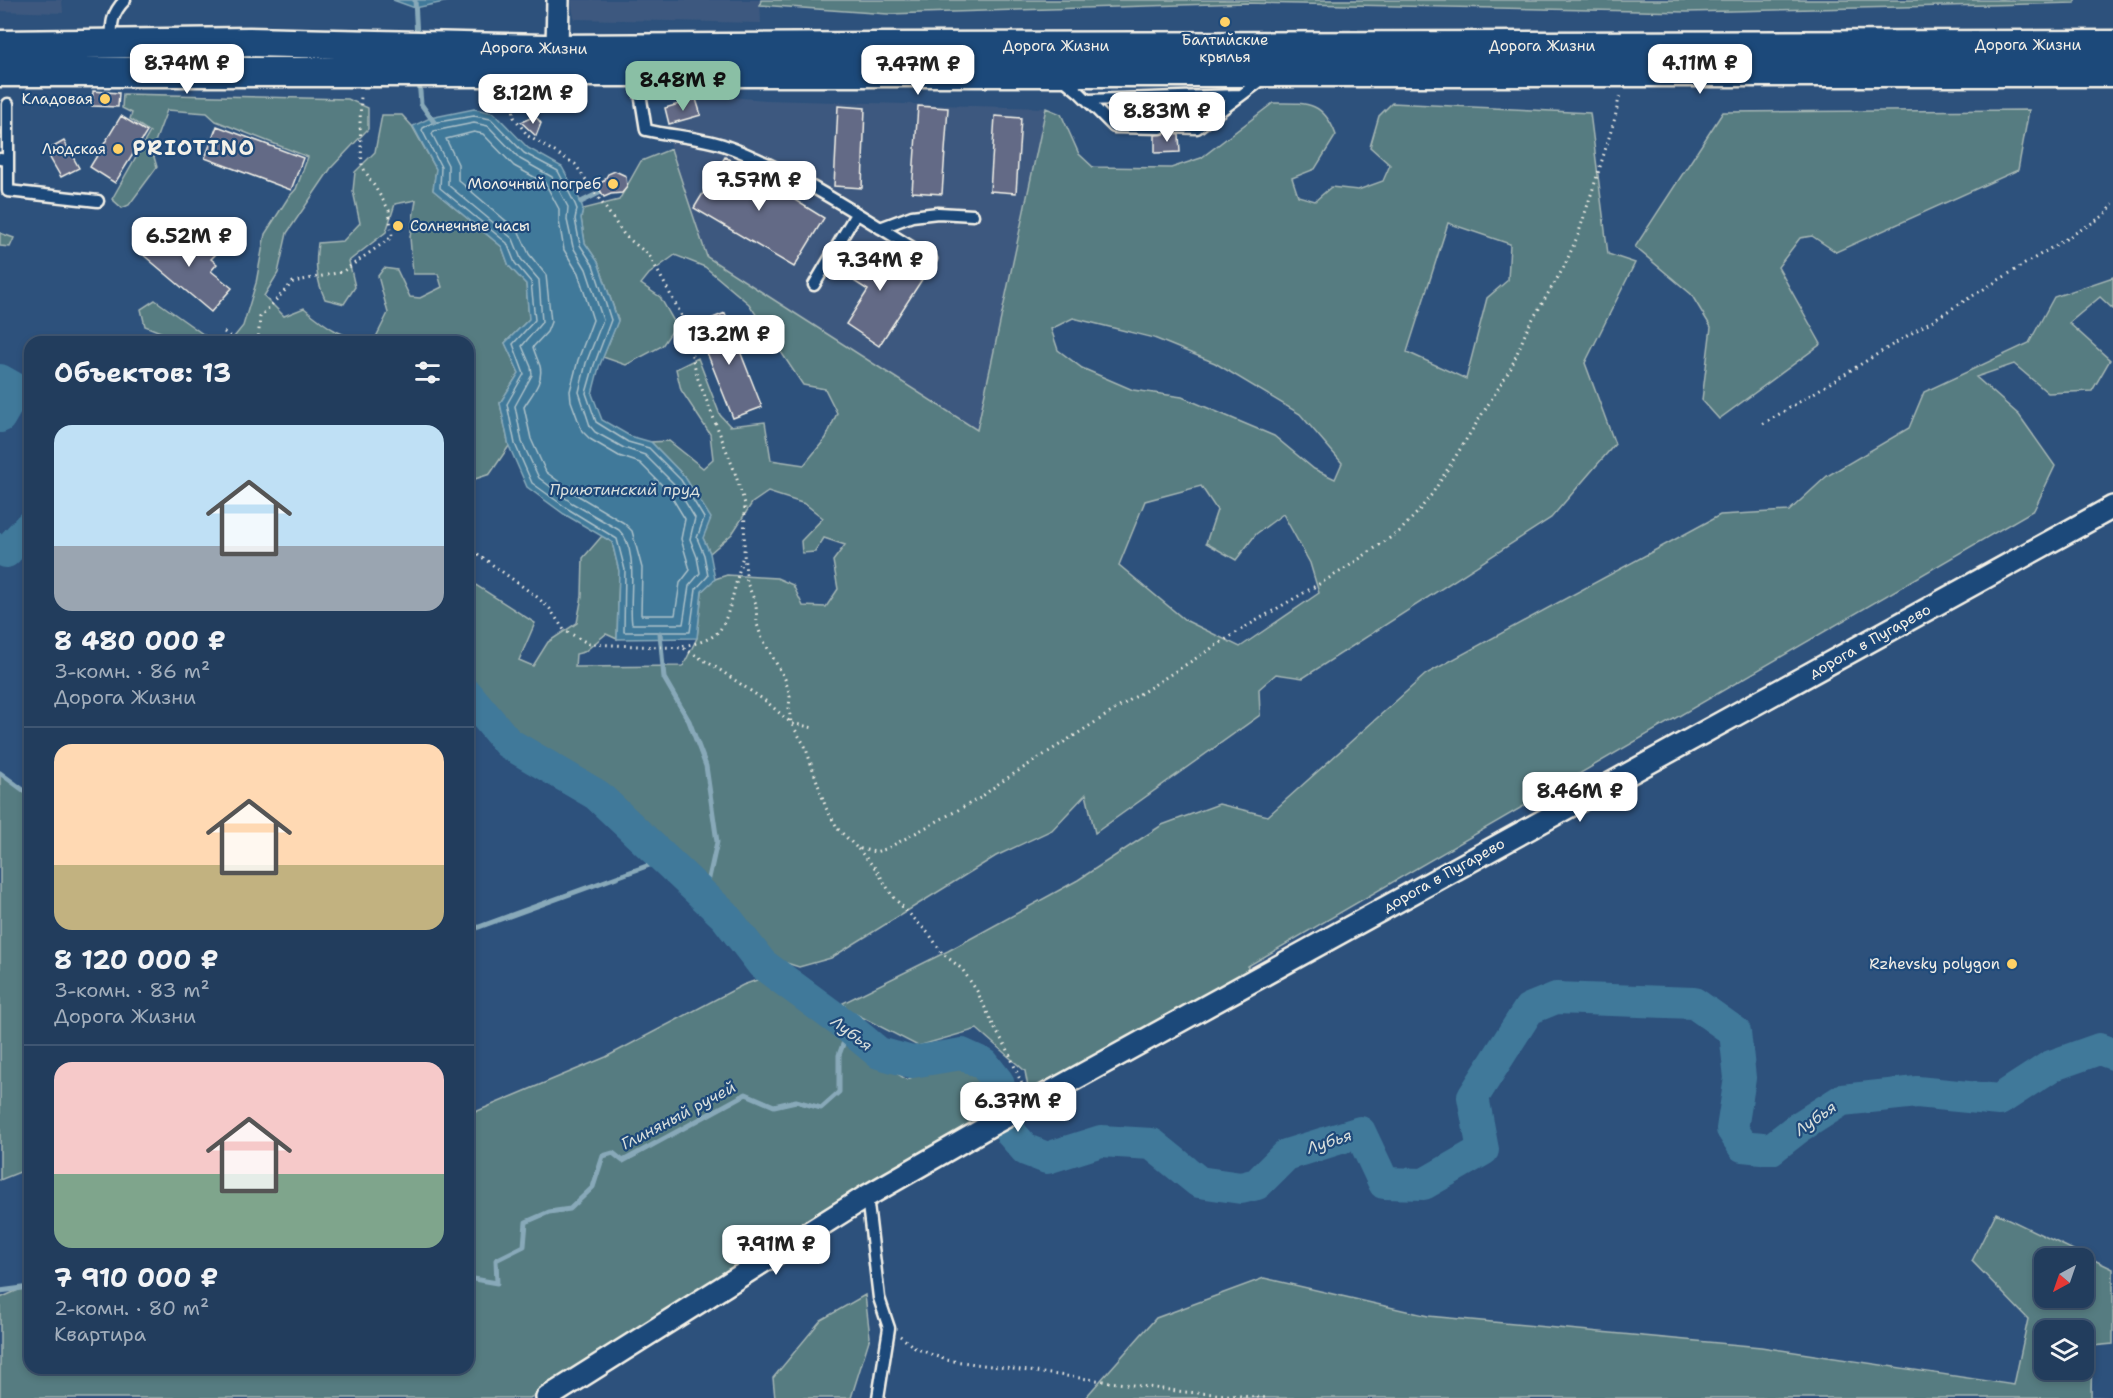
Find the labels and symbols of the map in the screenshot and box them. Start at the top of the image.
marker: Балтийские крылья [1218,15,1232,29]
place label: Балтийские крылья [1182,30,1268,67]
street label: Дорога Жизни [1975,35,2081,55]
street label: Дорога Жизни [1003,36,1109,56]
street label: Дорога Жизни [1489,36,1595,56]
street label: Дорога Жизни [481,37,588,59]
pin: 8.74M ₽ [132,44,242,95]
pin: 4.11M ₽ [1645,44,1755,95]
pin: 7.47M ₽ [863,45,973,96]
pin: 8.48M ₽ [628,61,738,112]
pin: 8.12M ₽ [478,74,588,125]
place label: Кладовая [22,89,93,109]
marker: Кладовая [98,92,112,106]
pin: 8.83M ₽ [1112,92,1222,143]
district label: PRIOTINO [132,134,256,162]
place label: Людская [42,139,106,159]
marker: Людская [111,142,125,156]
pin: 7.57M ₽ [704,161,814,212]
place label: Молочный погреб [468,174,601,194]
marker: Молочный погреб [606,177,620,191]
place label: Солнечные часы [410,216,530,236]
pin: 6.52M ₽ [134,217,244,268]
marker: Солнечные часы [391,219,405,233]
pin: 7.34M ₽ [825,241,935,292]
pin: 13.2M ₽ [674,315,784,366]
water label: Приютинский пруд [550,479,700,500]
street label: дорога в Пугарево [1806,599,1934,683]
pin: 8.46M ₽ [1525,772,1635,823]
street label: дорога в Пугарево [1380,833,1508,917]
place label: Rzhevsky polygon [1869,954,2000,974]
marker: Rzhevsky polygon [2005,957,2019,971]
water label: Лубья [826,1010,877,1056]
water label: Глиняный ручей [617,1076,739,1155]
pin: 6.37M ₽ [963,1082,1073,1133]
water label: Лубья [1789,1096,1841,1141]
water label: Лубья [1303,1124,1355,1159]
pin: 7.91M ₽ [721,1225,831,1276]
north arrow [2034,1248,2094,1308]

